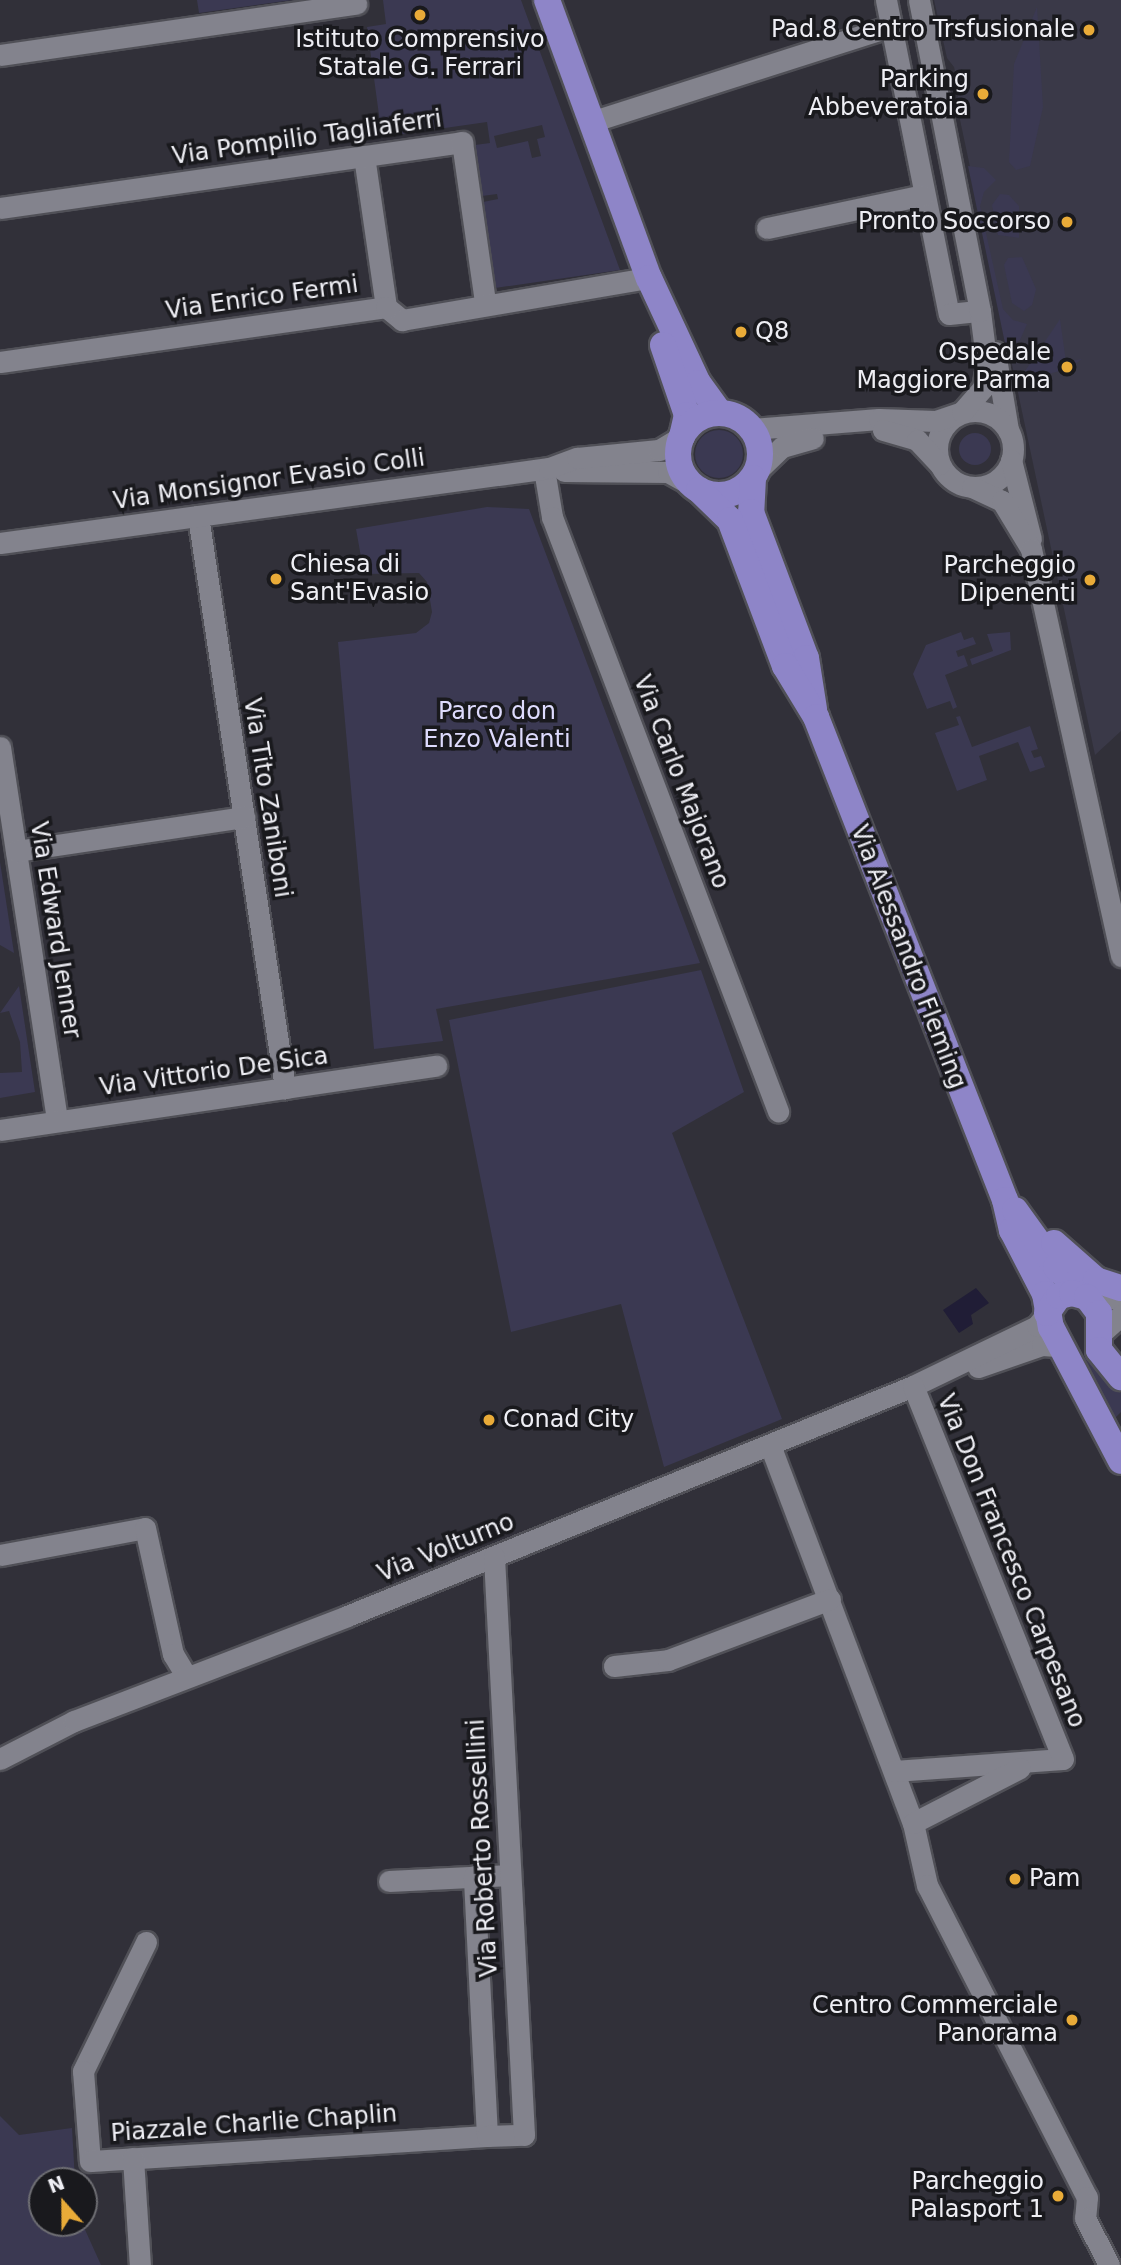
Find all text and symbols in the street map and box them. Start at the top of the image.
marker: Istituto Comprensivo Statale G. Ferrari [412,7,428,23]
place label: Pad.8 Centro Trsfusionale [771,16,1075,44]
marker: Pad.8 Centro Trsfusionale [1081,22,1097,38]
place label: Istituto Comprensivo Statale G. Ferrari [295,26,545,82]
place label: Parking Abbeveratoia [808,66,969,122]
marker: Parking Abbeveratoia [975,86,991,102]
street label: Via Pompilio Tagliaferri [170,105,444,171]
place label: Pronto Soccorso [858,208,1051,236]
marker: Pronto Soccorso [1057,212,1077,232]
street label: Via Enrico Fermi [164,270,360,326]
place label: Q8 [755,318,789,346]
marker: Q8 [733,324,749,340]
place label: Ospedale Maggiore Parma [856,339,1051,395]
marker: Ospedale Maggiore Parma [1057,357,1077,377]
street label: Via Monsignor Evasio Colli [111,444,427,516]
place label: Chiesa di Sant'Evasio [290,551,429,607]
place label: Parcheggio Dipenenti [944,552,1076,608]
marker: Chiesa di Sant'Evasio [268,571,284,587]
marker: Parcheggio Dipenenti [1082,572,1098,588]
street label: Via Carlo Majorano [627,671,735,893]
street label: Via Tito Zaniboni [237,696,297,900]
park label: Parco don Enzo Valenti [423,698,571,754]
street label: Via Edward Jenner [24,820,86,1040]
street label: Via Alessandro Fleming [844,821,972,1093]
street label: Via Vittorio De Sica [98,1042,330,1102]
street label: Via Don Francesco Carpesano [931,1390,1091,1732]
place label: Conad City [503,1406,634,1434]
marker: Conad City [481,1412,497,1428]
street label: Via Volturno [373,1508,519,1588]
street label: Via Roberto Rossellini [462,1718,504,1978]
place label: Pam [1029,1865,1080,1893]
marker: Pam [1007,1871,1023,1887]
place label: Centro Commerciale Panorama [812,1992,1058,2048]
marker: Centro Commerciale Panorama [1064,2012,1080,2028]
street label: Piazzale Charlie Chaplin [110,2100,398,2148]
north arrow [28,2167,98,2237]
place label: Parcheggio Palasport 1 [910,2168,1044,2224]
text: N [45,2171,68,2197]
marker: Parcheggio Palasport 1 [1050,2188,1066,2204]

